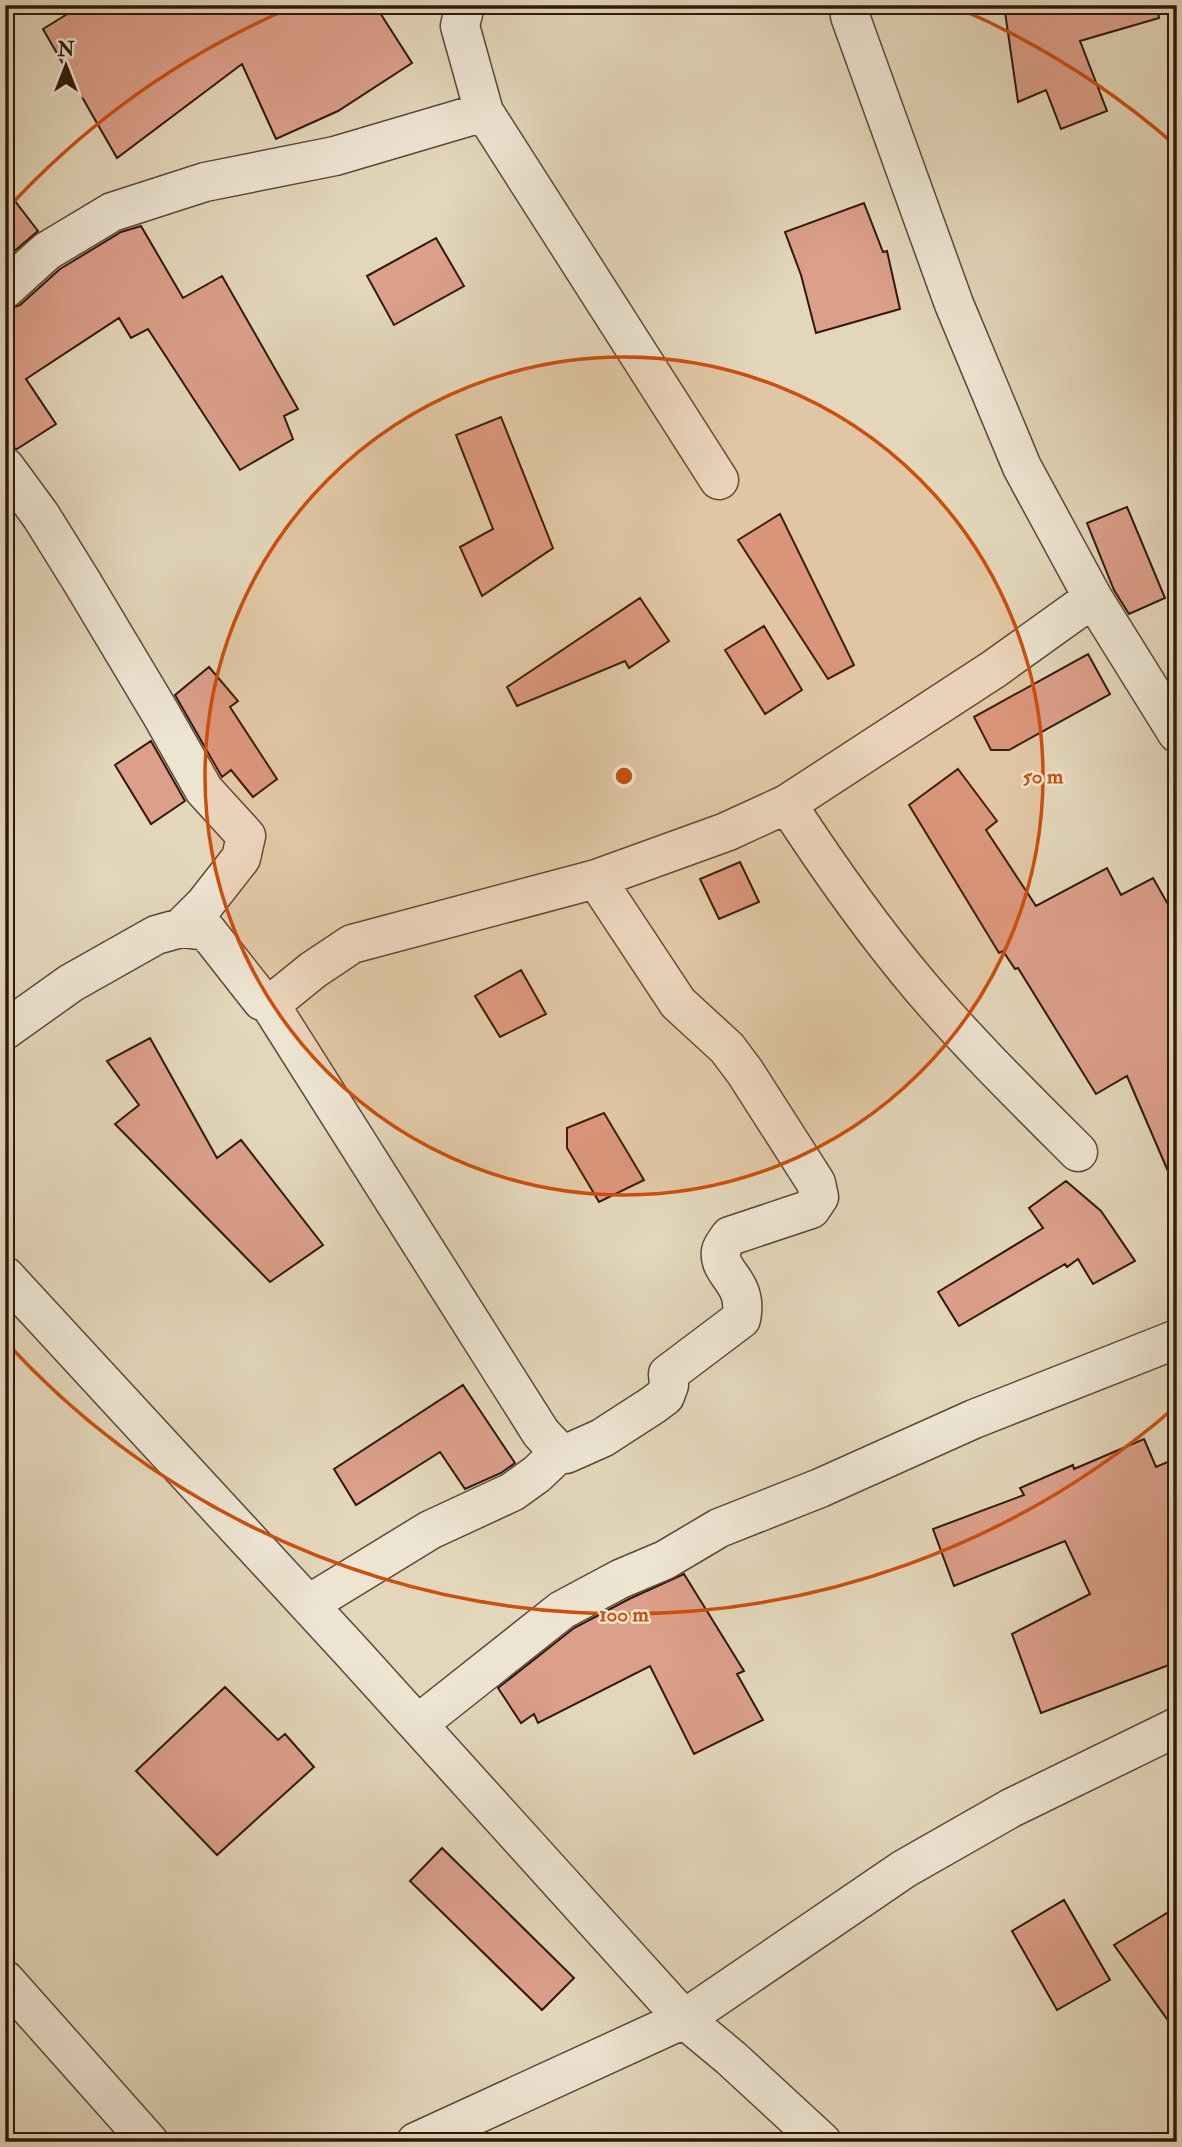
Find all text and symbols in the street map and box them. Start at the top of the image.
north arrow [32,32,102,102]
text: N [56,38,75,62]
text: 50 m [1023,763,1064,790]
centre of rings [612,764,636,788]
text: 100 m [599,1601,650,1628]

